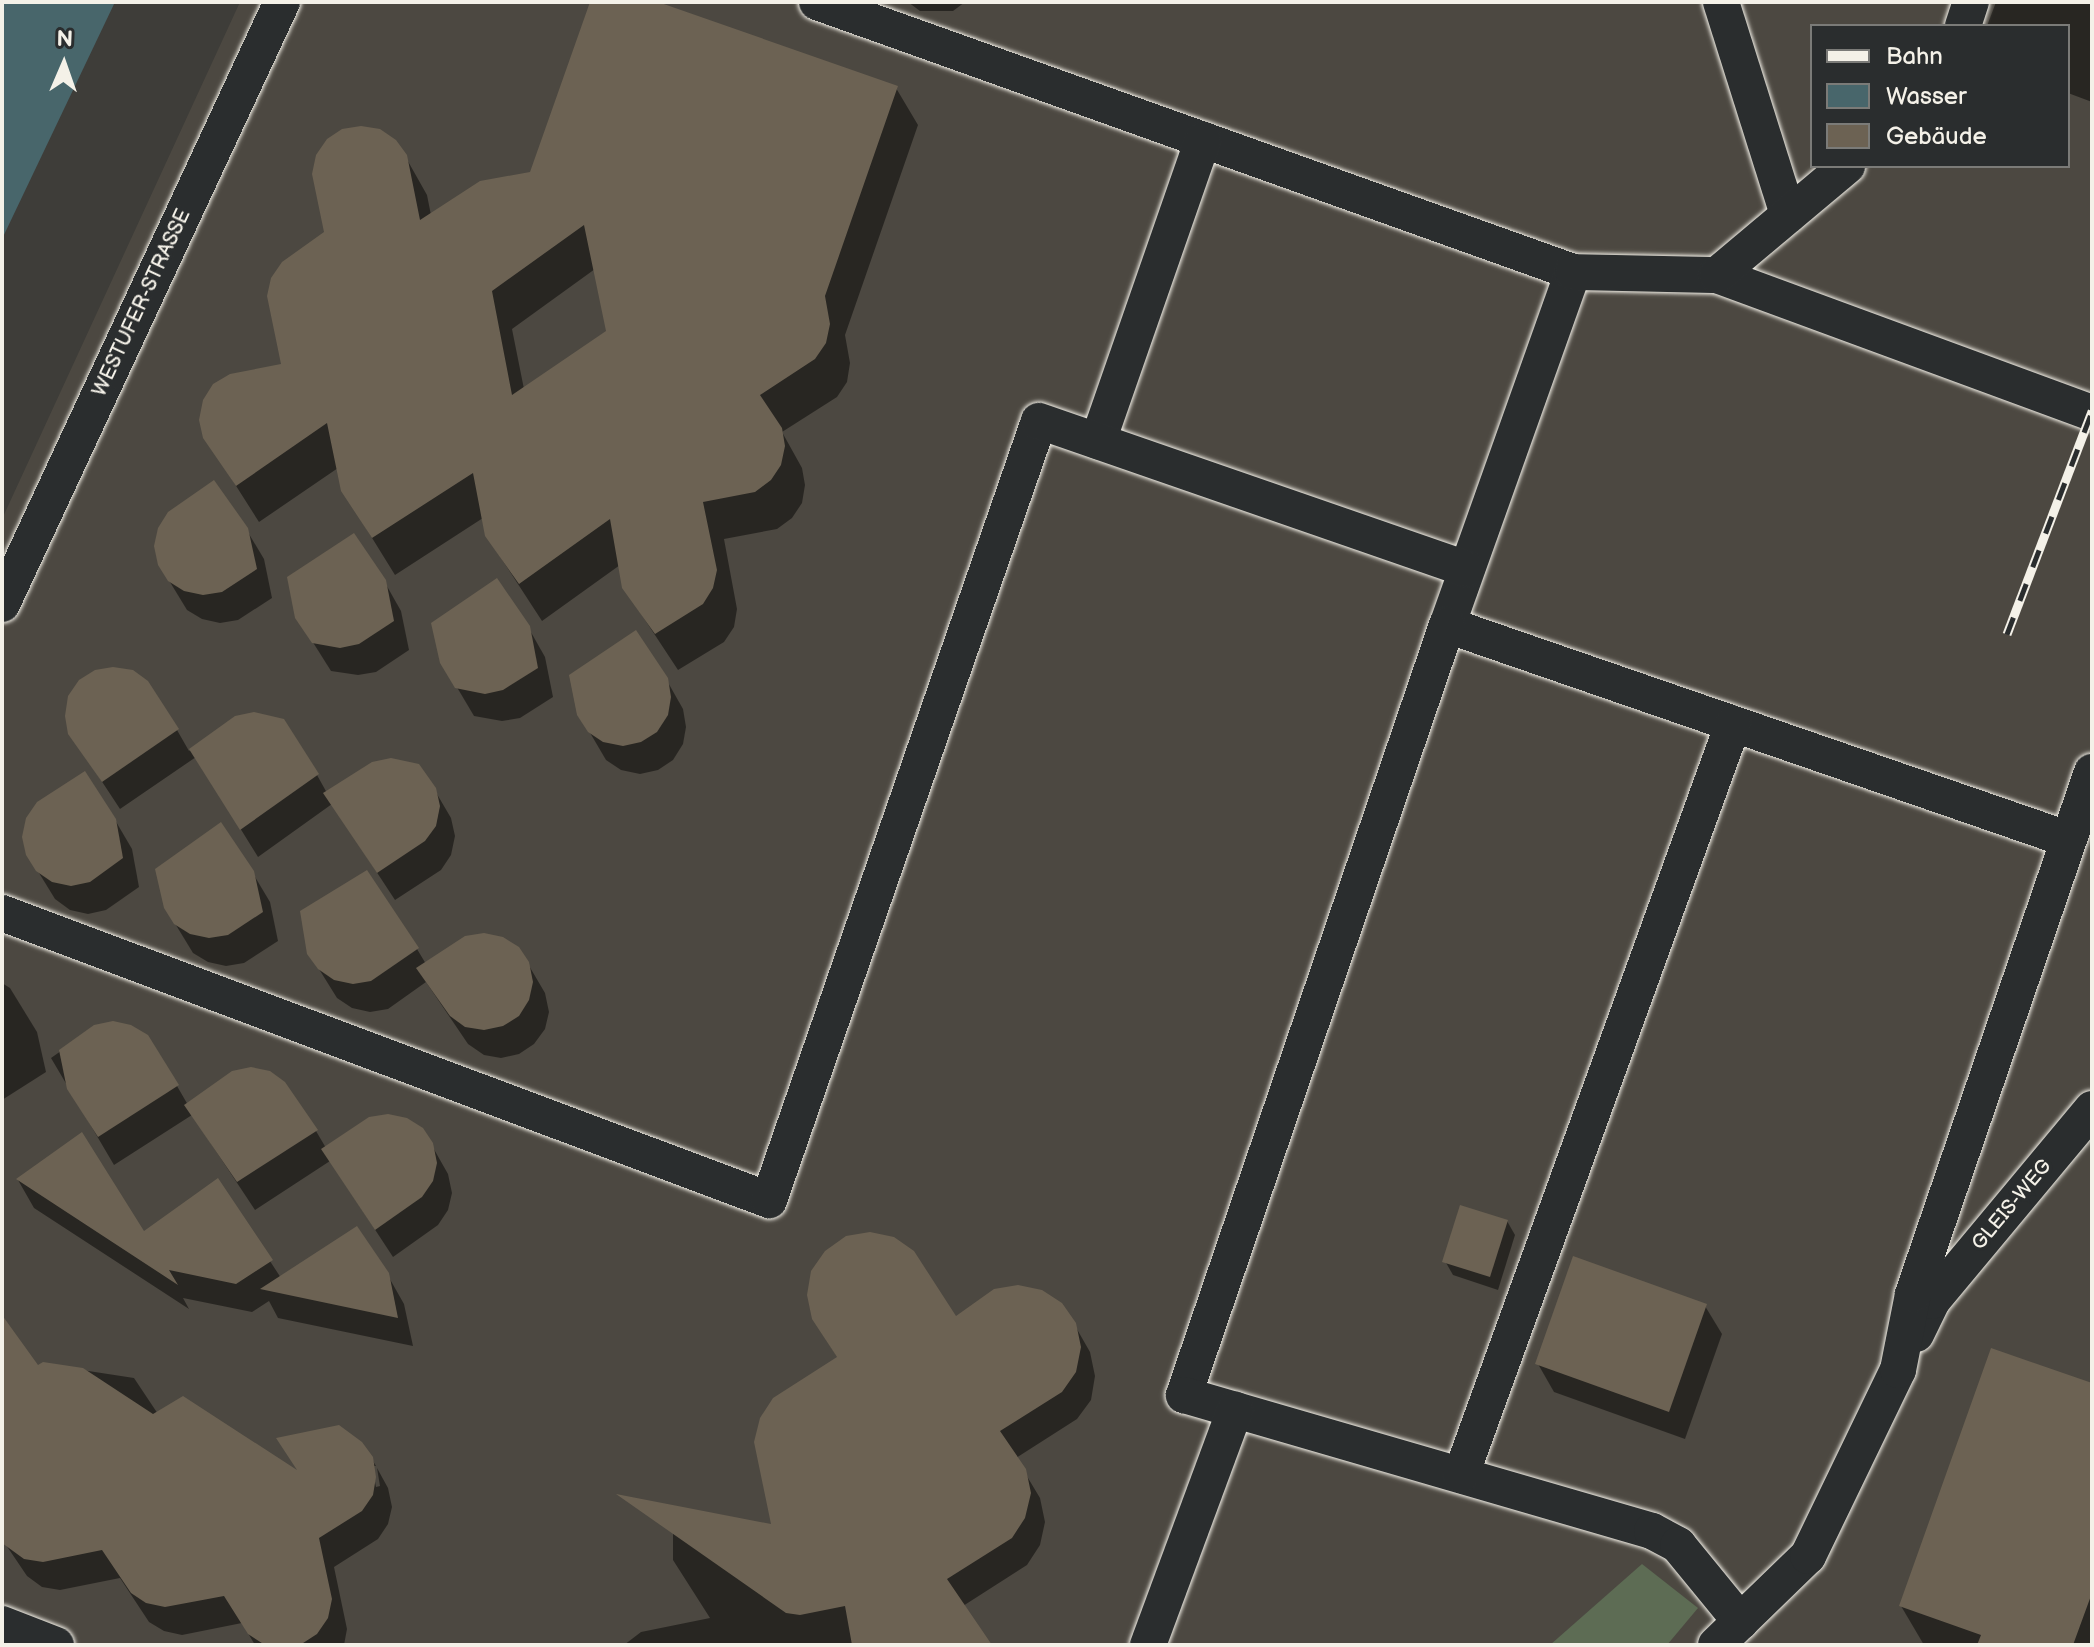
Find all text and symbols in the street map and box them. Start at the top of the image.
north arrow [24,24,104,104]
legend [1810,24,2070,168]
text: N [56,26,74,53]
text: Bahn [1886,42,1943,71]
text: Wasser [1886,82,1967,111]
text: Gebäude [1886,122,1987,151]
street label: WESTUFER-STRASSE [88,205,196,401]
street label: GLEIS-WEG [1967,1155,2057,1255]

